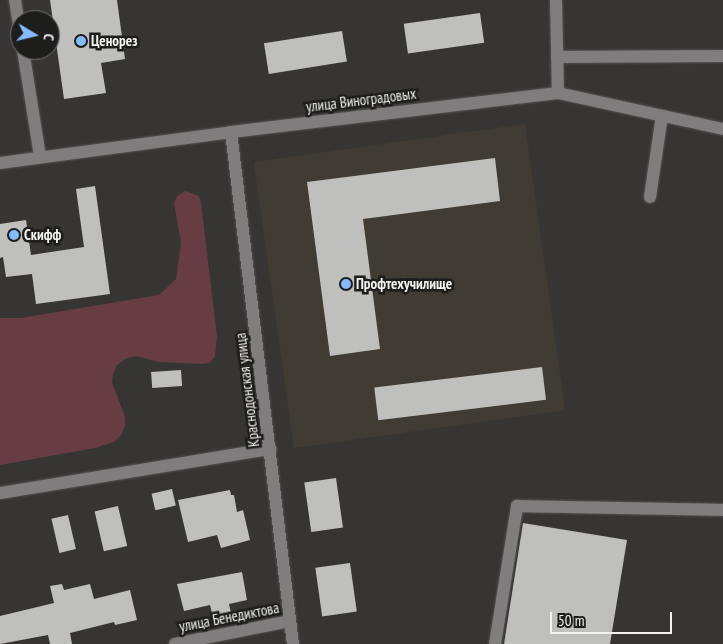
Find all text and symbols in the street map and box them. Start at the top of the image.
north arrow [10,10,60,60]
place label: Ценорез [91,32,137,50]
text: С [39,33,58,42]
marker: Ценорез [75,35,87,47]
street label: улица Виноградовых [305,84,417,116]
place label: Скифф [24,226,61,244]
marker: Скифф [8,229,20,241]
place label: Профтехучилище [356,275,452,293]
marker: Профтехучилище [340,278,352,290]
street label: Краснодонская улица [231,332,263,448]
street label: улица Бенедиктова [178,598,280,636]
scale bar [553,602,676,634]
text: 50 m [558,611,584,630]

